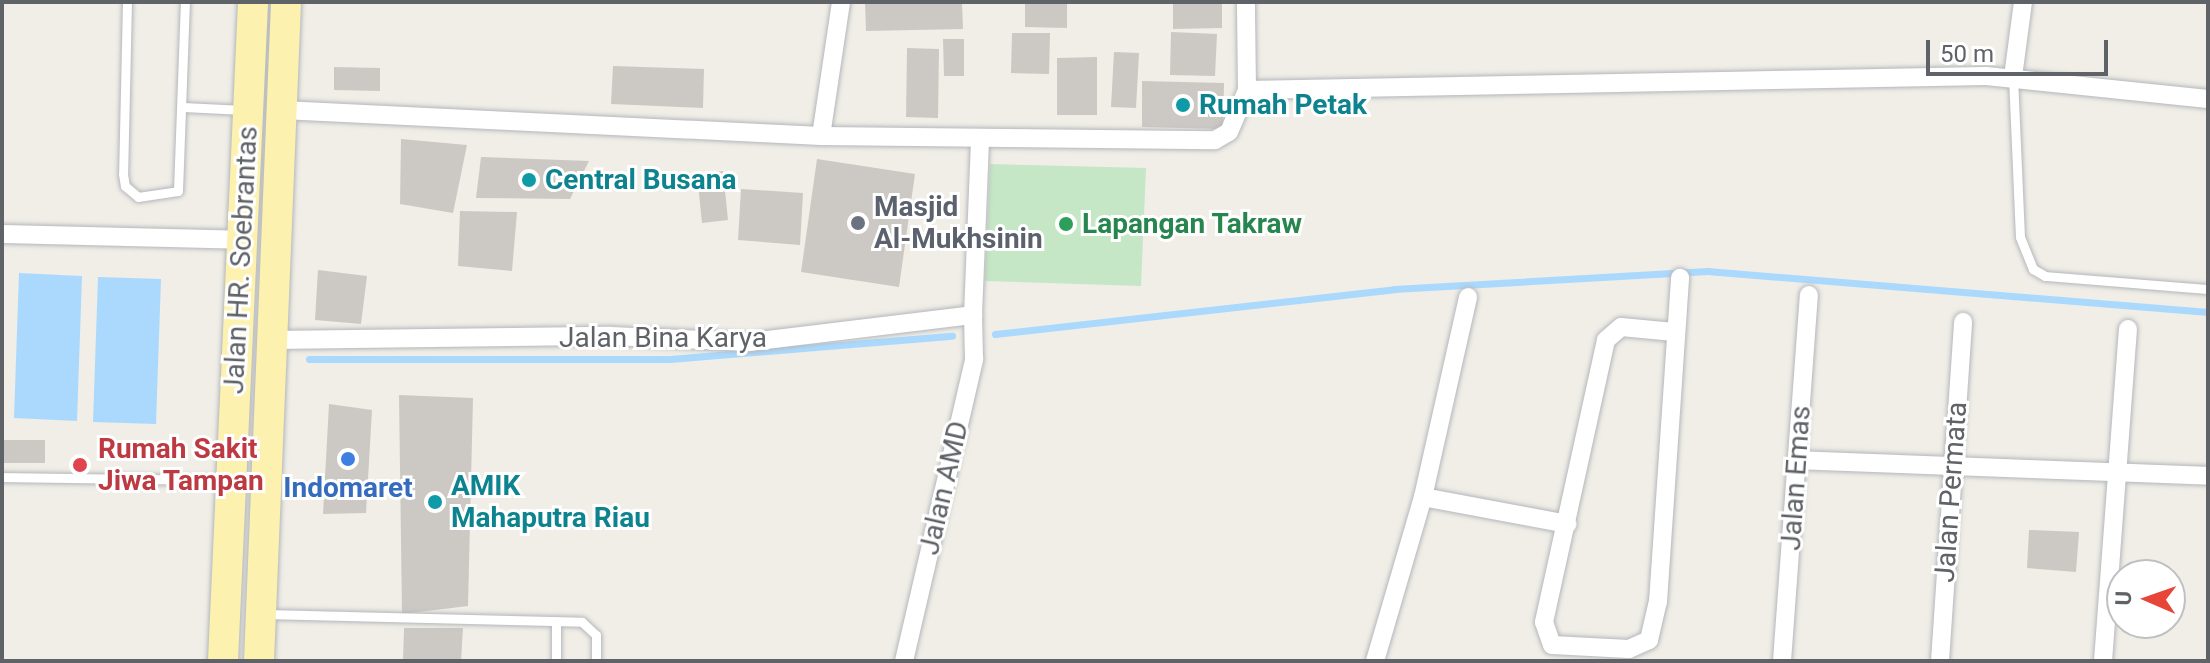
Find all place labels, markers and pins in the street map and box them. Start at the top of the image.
place label: Rumah Petak [1199,88,1367,122]
marker: Rumah Petak [1174,96,1192,114]
place label: Central Busana [545,163,736,197]
marker: Central Busana [520,171,538,189]
place label: Masjid Al-Mukhsinin [874,190,1043,256]
place label: Lapangan Takraw [1082,207,1303,241]
marker: Masjid Al-Mukhsinin [849,214,867,232]
marker: Lapangan Takraw [1057,215,1075,233]
place label: Rumah Sakit Jiwa Tampan [98,432,265,498]
marker: Indomaret [339,450,357,468]
marker: Rumah Sakit Jiwa Tampan [69,454,91,476]
place label: AMIK Mahaputra Riau [451,469,650,535]
place label: Indomaret [283,471,413,505]
marker: AMIK Mahaputra Riau [426,493,444,511]

